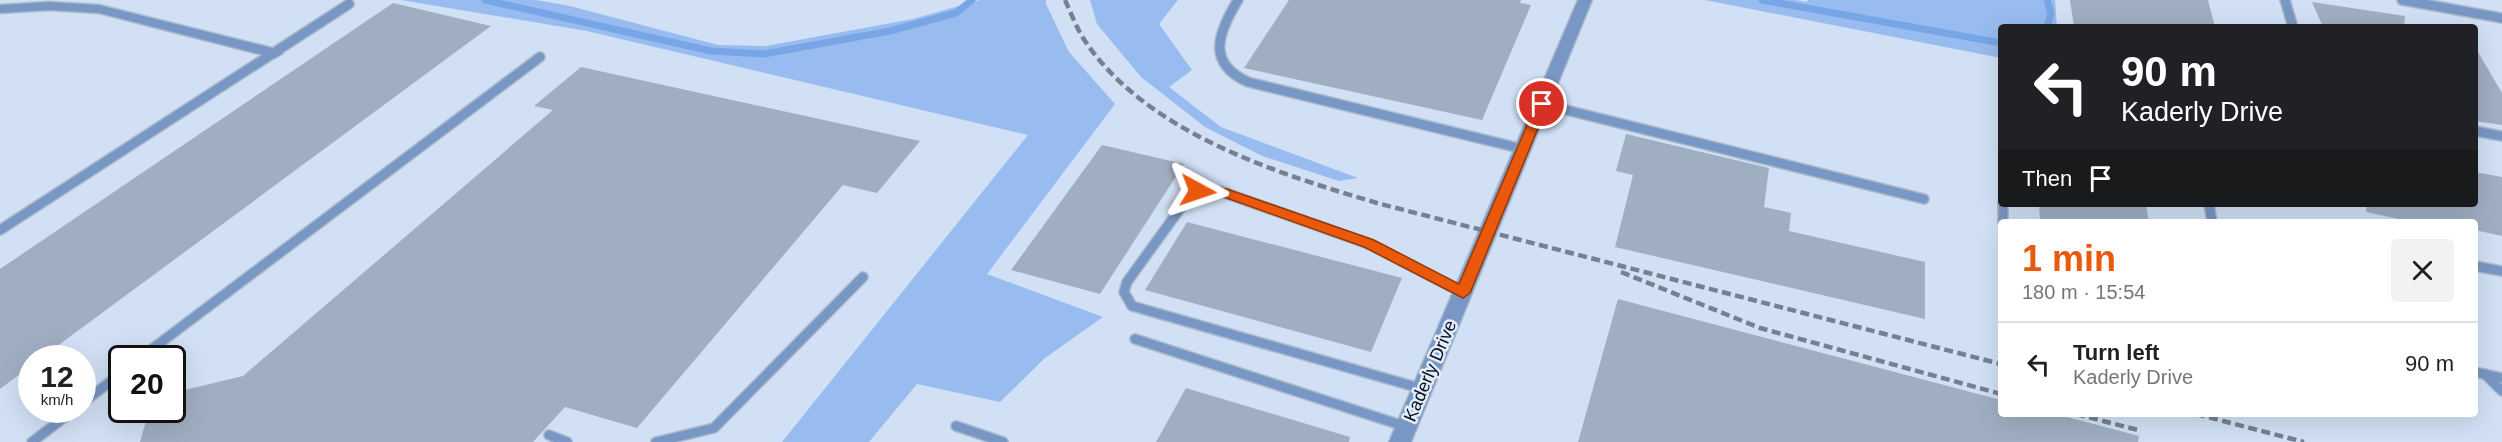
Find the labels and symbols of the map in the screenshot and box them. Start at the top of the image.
pin [1516,78,1567,129]
position arrow [1166,159,1230,223]
street label: Kaderly Drive [1400,317,1460,425]
speed limit sign: 20 [108,345,186,423]

